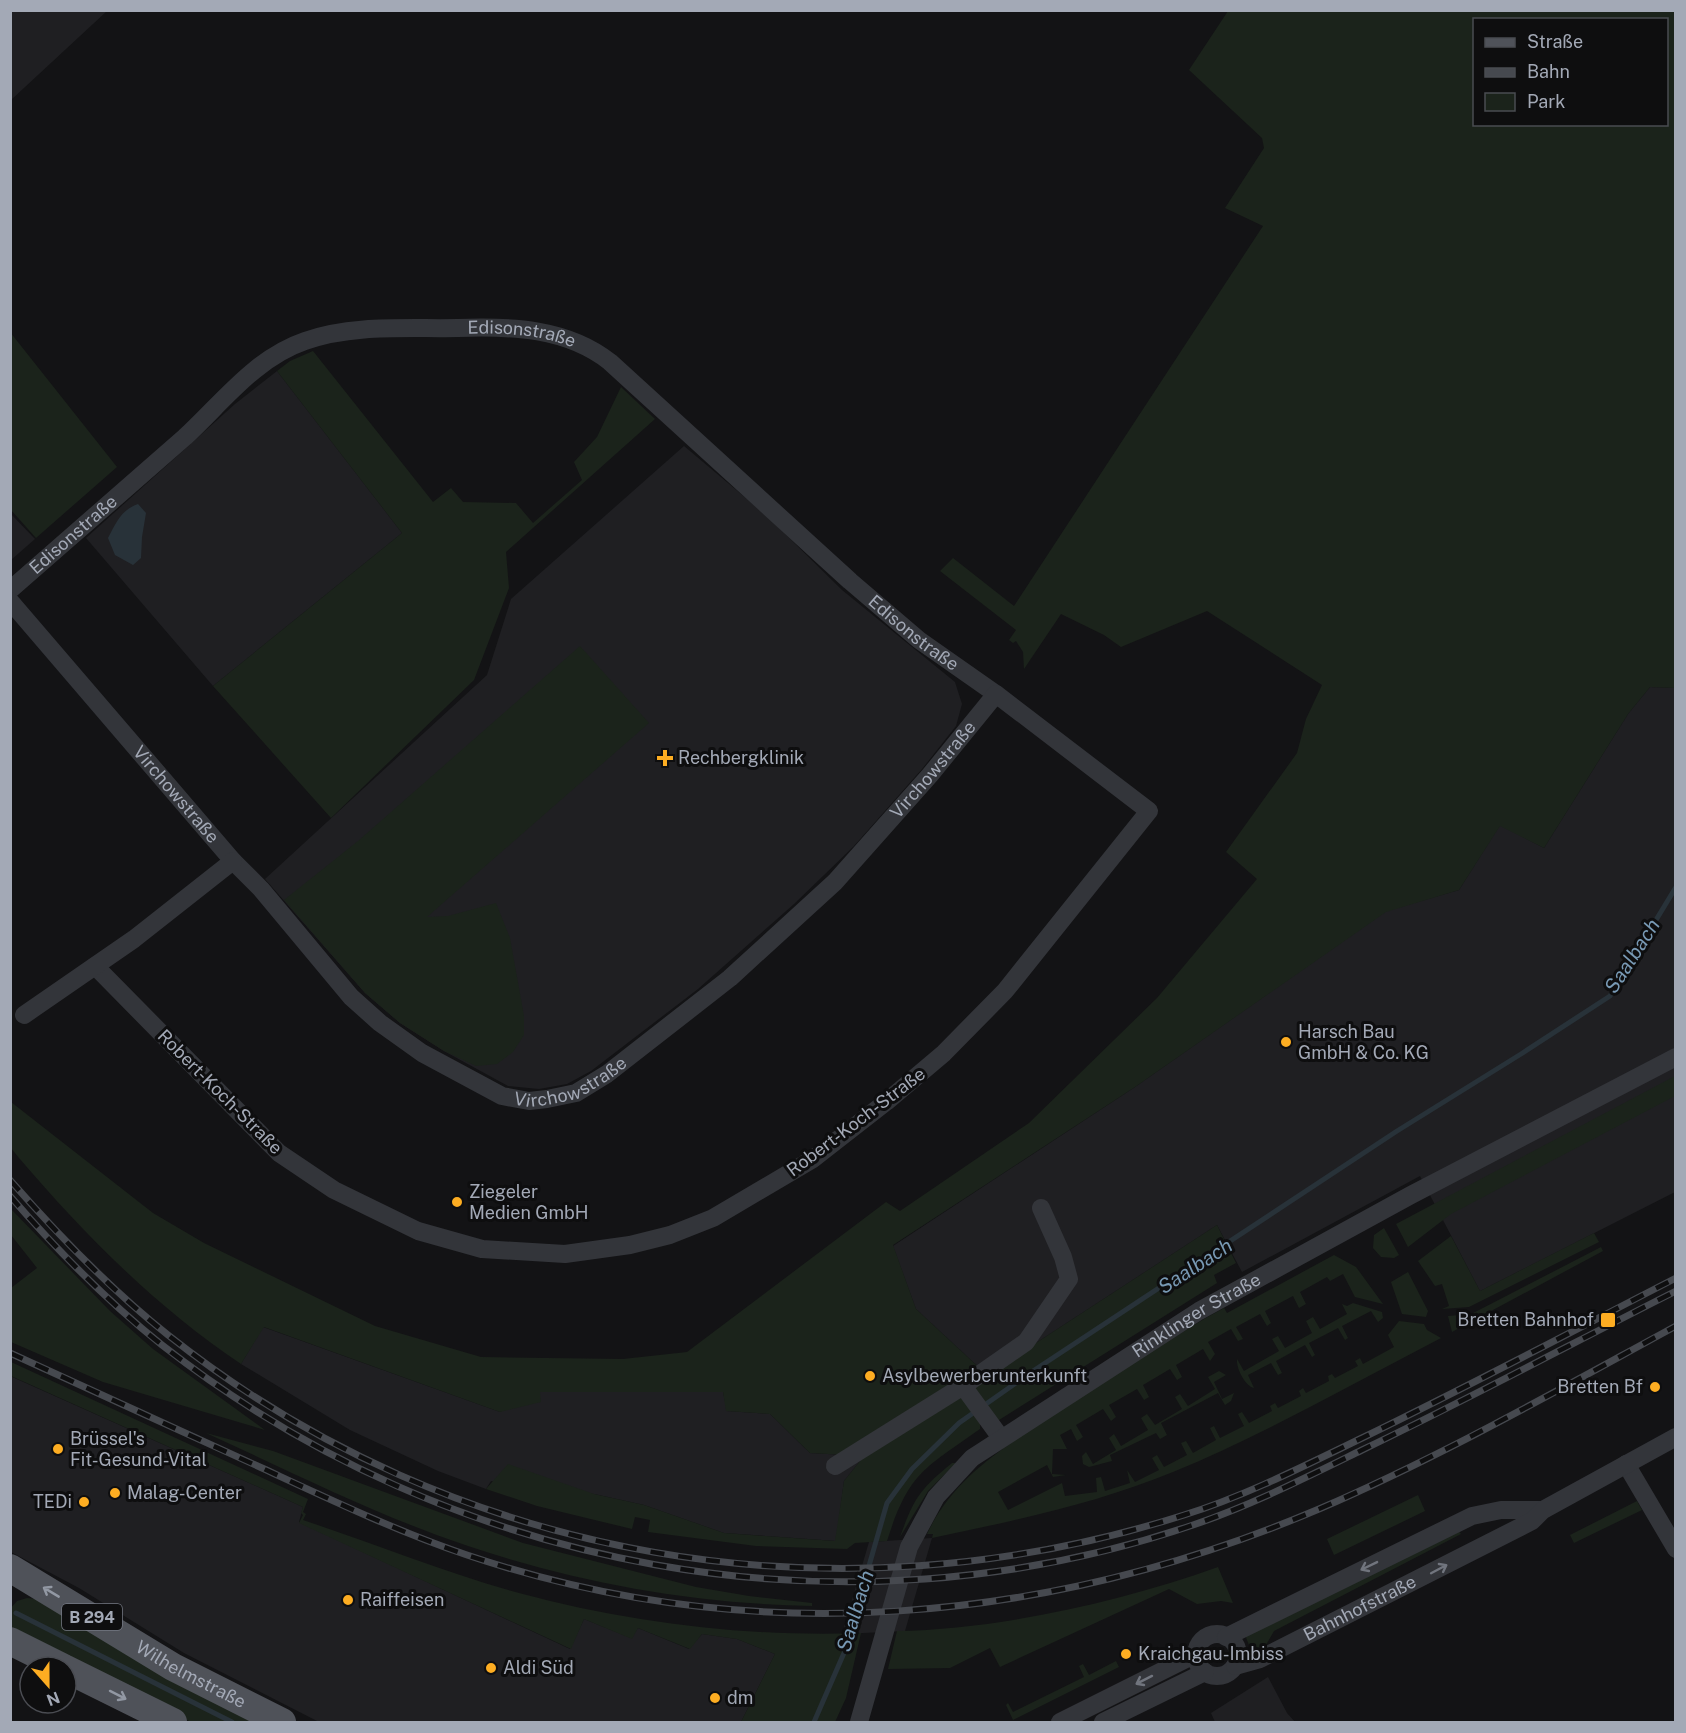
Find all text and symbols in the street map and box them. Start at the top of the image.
legend [1473,18,1668,126]
text: Straße [1527,31,1583,52]
text: Bahn [1527,61,1570,82]
text: Park [1527,91,1565,112]
street label: Edisonstraße [467,316,579,351]
street label: Edisonstraße [25,490,121,578]
street label: Edisonstraße [864,590,963,675]
street label: Virchowstraße [886,717,980,822]
street label: Virchowstraße [129,741,224,847]
place label: Rechbergklinik [678,747,804,768]
marker: Rechbergklinik [656,749,674,767]
water label: Saalbach [1599,914,1665,998]
place label: Harsch Bau GmbH & Co. KG [1298,1021,1429,1063]
street label: Robert-Koch-Straße [154,1025,287,1158]
marker: Harsch Bau GmbH & Co. KG [1279,1035,1293,1049]
street label: Virchowstraße [512,1052,630,1111]
street label: Robert-Koch-Straße [782,1063,929,1180]
place label: Ziegeler Medien GmbH [469,1181,588,1223]
marker: Ziegeler Medien GmbH [450,1195,464,1209]
water label: Saalbach [1153,1233,1237,1299]
street label: Rinklinger Straße [1128,1268,1264,1362]
place label: Bretten Bahnhof [1457,1309,1594,1330]
marker: Bretten Bahnhof [1599,1311,1617,1329]
place label: Asylbewerberunterkunft [882,1365,1087,1386]
marker: Asylbewerberunterkunft [863,1369,877,1383]
place label: Bretten Bf [1557,1376,1643,1397]
marker: Bretten Bf [1648,1380,1662,1394]
place label: Brüssel's Fit-Gesund-Vital [70,1428,207,1470]
marker: Brüssel's Fit-Gesund-Vital [51,1442,65,1456]
place label: Malag-Center [127,1482,242,1503]
marker: Malag-Center [108,1486,122,1500]
place label: TEDi [33,1491,72,1512]
marker: TEDi [77,1495,91,1509]
one-way arrow [1360,1561,1378,1573]
one-way arrow [1429,1562,1447,1574]
water label: Saalbach [831,1567,879,1655]
street label: Bahnhofstraße [1300,1571,1420,1645]
one-way arrow [43,1586,60,1598]
place label: Raiffeisen [360,1589,444,1610]
marker: Raiffeisen [341,1593,355,1607]
road number: B 294 [62,1604,122,1630]
street label: Wilhelmstraße [132,1636,250,1712]
place label: Kraichgau-Imbiss [1138,1643,1284,1664]
marker: Kraichgau-Imbiss [1119,1647,1133,1661]
north arrow [18,1655,78,1715]
place label: Aldi Süd [503,1657,574,1678]
marker: Aldi Süd [484,1661,498,1675]
one-way arrow [1135,1675,1153,1687]
text: N [44,1687,62,1710]
place label: dm [727,1687,753,1708]
one-way arrow [109,1690,127,1701]
marker: dm [708,1691,722,1705]

